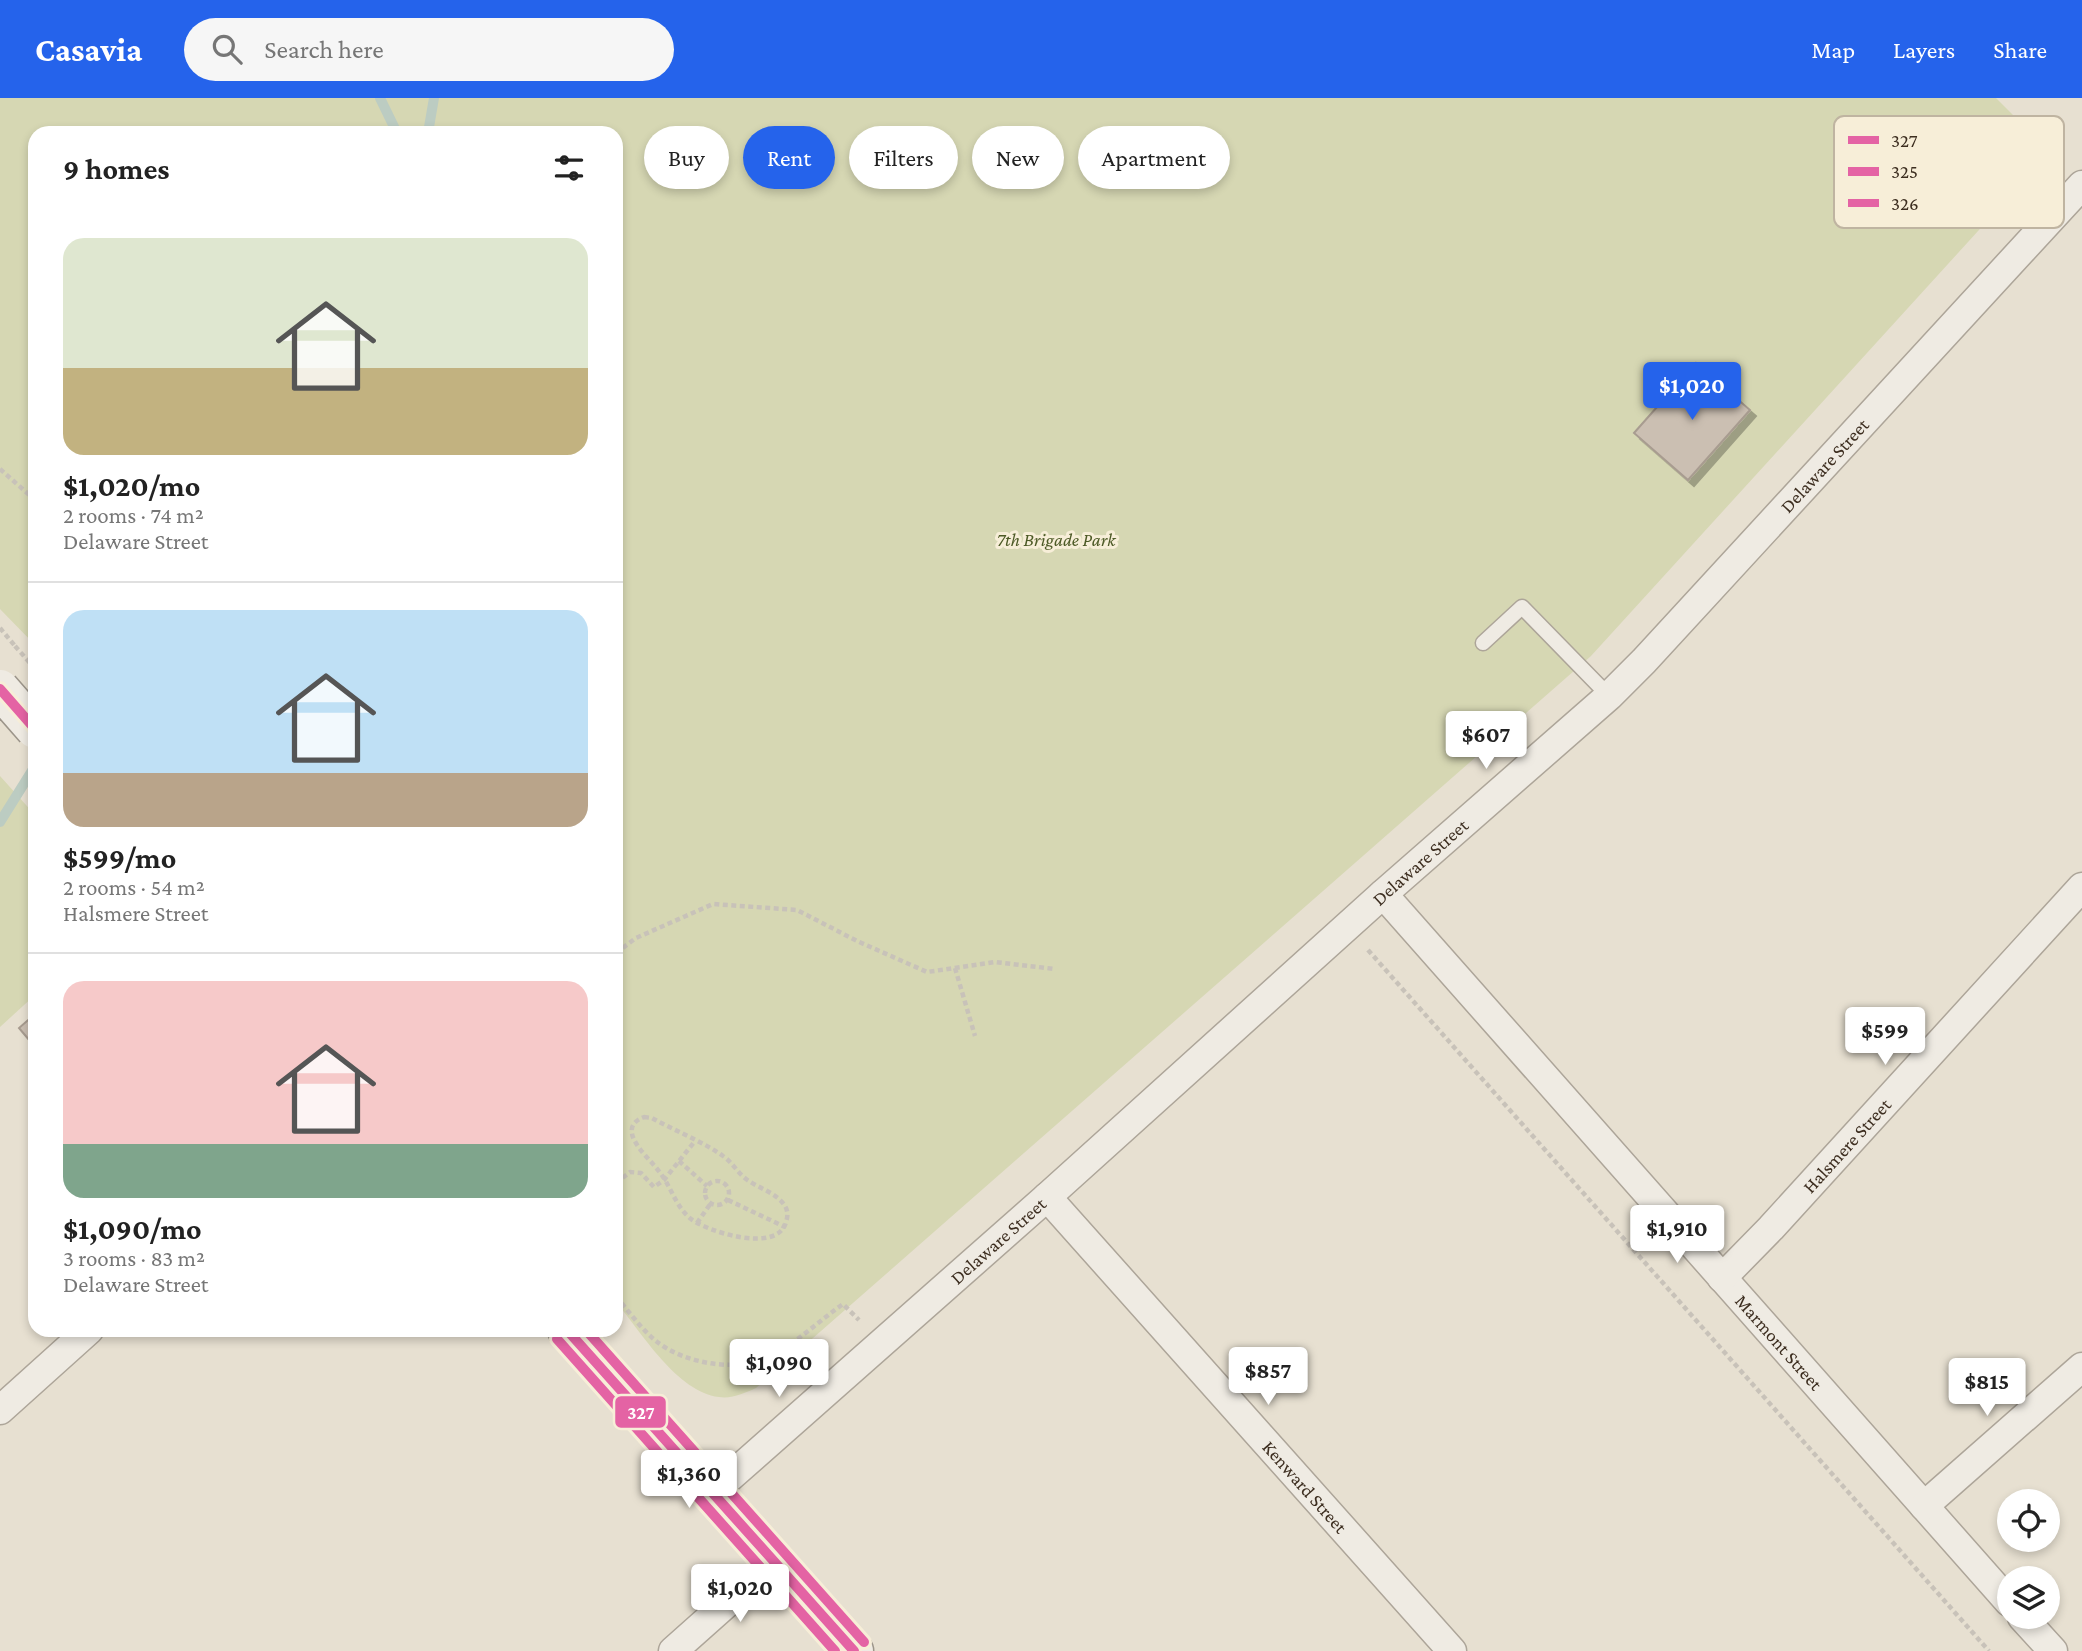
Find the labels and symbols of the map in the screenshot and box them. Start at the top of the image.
legend [1834,116,2064,228]
text: 327 [1891,130,1918,151]
text: 325 [1891,161,1918,182]
text: 326 [1891,193,1919,214]
pin: $1,020 [1635,362,1749,422]
street label: Delaware Street [1776,413,1873,517]
park label: 7th Brigade Park [996,529,1116,550]
pin: $607 [1445,712,1527,771]
street label: Delaware Street [1368,814,1472,909]
pin: $599 [1844,1007,1926,1067]
street label: Halsmere Street [1798,1093,1895,1197]
street label: Delaware Street [946,1192,1050,1288]
pin: $1,910 [1620,1206,1734,1265]
street label: Marmont Street [1731,1290,1827,1395]
pin: $1,090 [722,1340,836,1399]
pin: $857 [1227,1348,1309,1407]
pin: $815 [1946,1358,2028,1418]
line badge: 327 [614,1395,667,1429]
text: 327 [627,1402,655,1423]
street label: Kenward Street [1259,1436,1352,1537]
pin: $1,360 [632,1450,746,1510]
pin: $1,020 [683,1564,797,1624]

